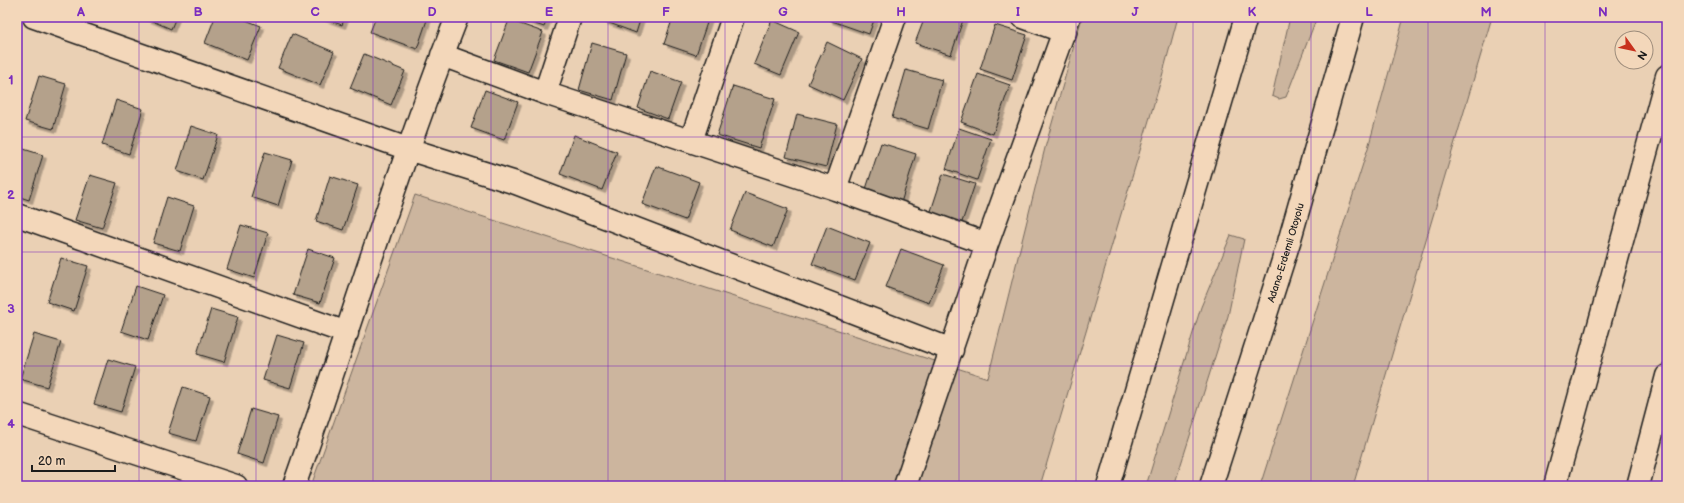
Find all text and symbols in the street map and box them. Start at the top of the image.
text: A [76,4,85,20]
text: B [193,4,203,20]
text: C [310,4,320,20]
text: D [427,4,437,20]
text: E [545,4,554,20]
text: F [662,4,670,20]
text: G [778,4,788,20]
text: H [896,4,906,20]
text: I [1016,4,1020,20]
text: J [1131,4,1139,20]
text: K [1248,4,1257,20]
text: L [1365,4,1373,20]
text: M [1480,4,1492,20]
text: N [1598,4,1608,20]
north arrow [1614,30,1654,70]
text: N [1634,48,1650,62]
text: 1 [8,72,14,88]
text: 2 [7,187,15,203]
street label: Adana-Erdemli Otoyolu [1265,202,1307,304]
text: 3 [7,301,15,317]
text: 4 [7,416,15,432]
scale bar [32,447,115,473]
text: 20 m [38,454,65,469]

